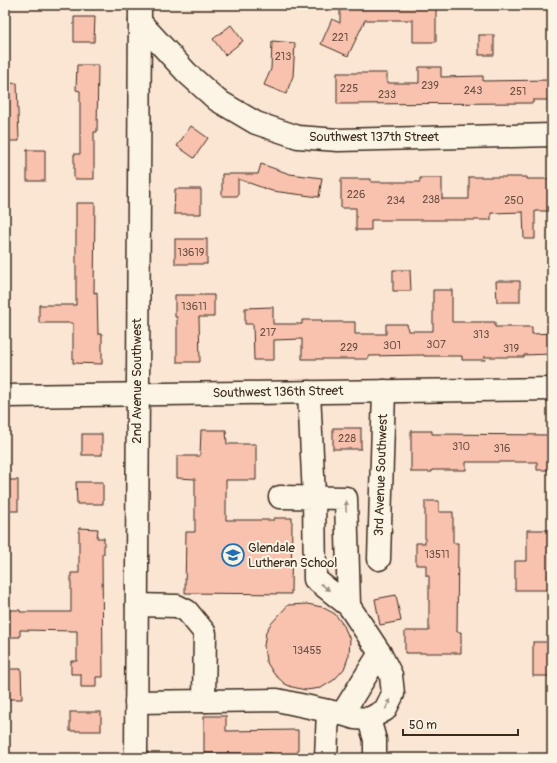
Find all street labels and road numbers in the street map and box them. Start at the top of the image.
street label: Southwest 137th Street [309,129,440,145]
street label: 2nd Avenue Southwest [129,318,145,444]
street label: Southwest 136th Street [212,383,344,401]
street label: 3rd Avenue Southwest [371,413,391,536]

